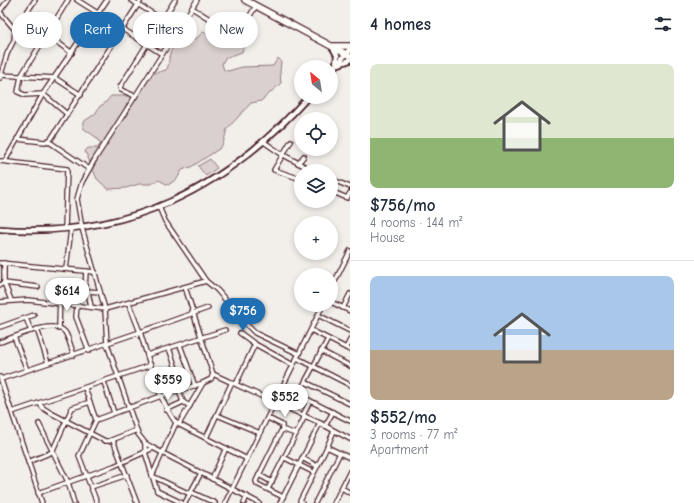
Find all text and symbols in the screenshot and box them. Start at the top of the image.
chip: Buy [12,12,62,48]
chip: Rent [70,12,125,48]
chip: Filters [133,12,197,48]
chip: New [205,12,258,48]
icon: filters [652,13,674,35]
text: 4 homes [370,15,431,34]
north arrow [294,60,338,104]
map controls [294,60,338,312]
icon: home [486,90,558,162]
button: locate [294,112,338,156]
button: layers [294,164,338,208]
text: $756/mo [370,196,436,215]
text: 4 rooms · 144 m² [370,215,463,230]
button: + [294,216,338,260]
text: House [370,230,405,245]
button: − [294,268,338,312]
pin: $614 [43,278,91,312]
text: $614 [54,283,80,298]
pin: $756 [219,298,267,332]
icon: home [486,302,558,374]
text: $756 [229,303,257,318]
pin: $559 [144,367,192,401]
text: $559 [154,372,182,387]
pin: $552 [261,384,309,418]
text: $552 [271,389,299,404]
text: $552/mo [370,408,437,427]
text: 3 rooms · 77 m² [370,427,457,442]
text: Apartment [370,442,428,457]

